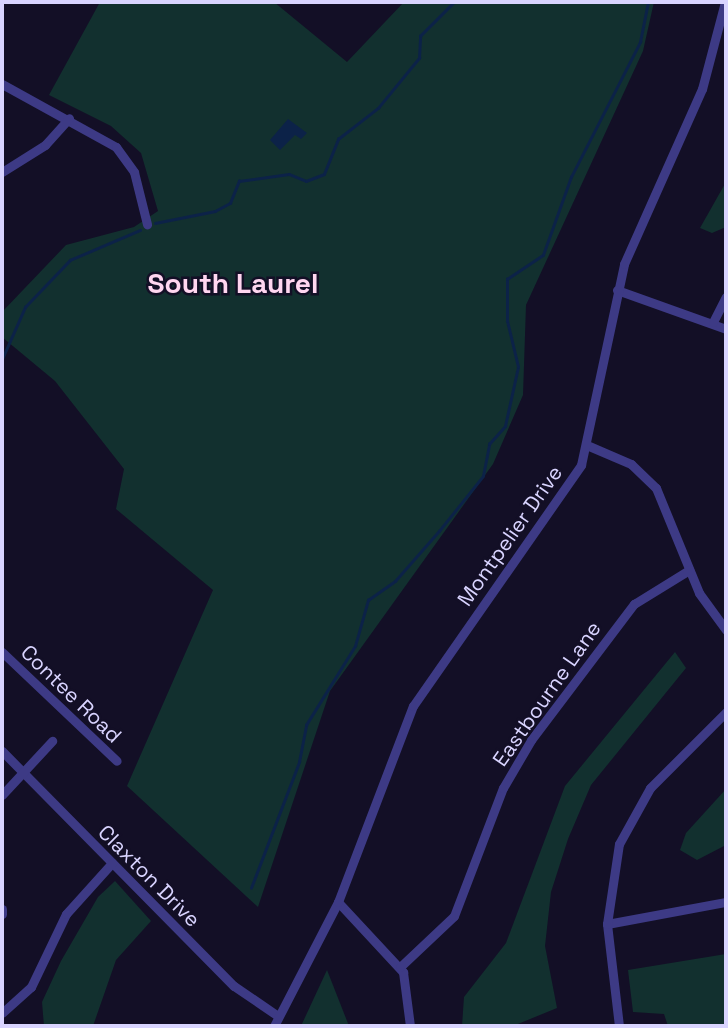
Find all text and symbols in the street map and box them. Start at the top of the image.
district label: South Laurel [148,266,318,300]
street label: Montpelier Drive [452,461,568,611]
street label: Eastbourne Lane [488,617,606,771]
street label: Contee Road [15,640,127,748]
street label: Claxton Drive [93,820,205,932]

